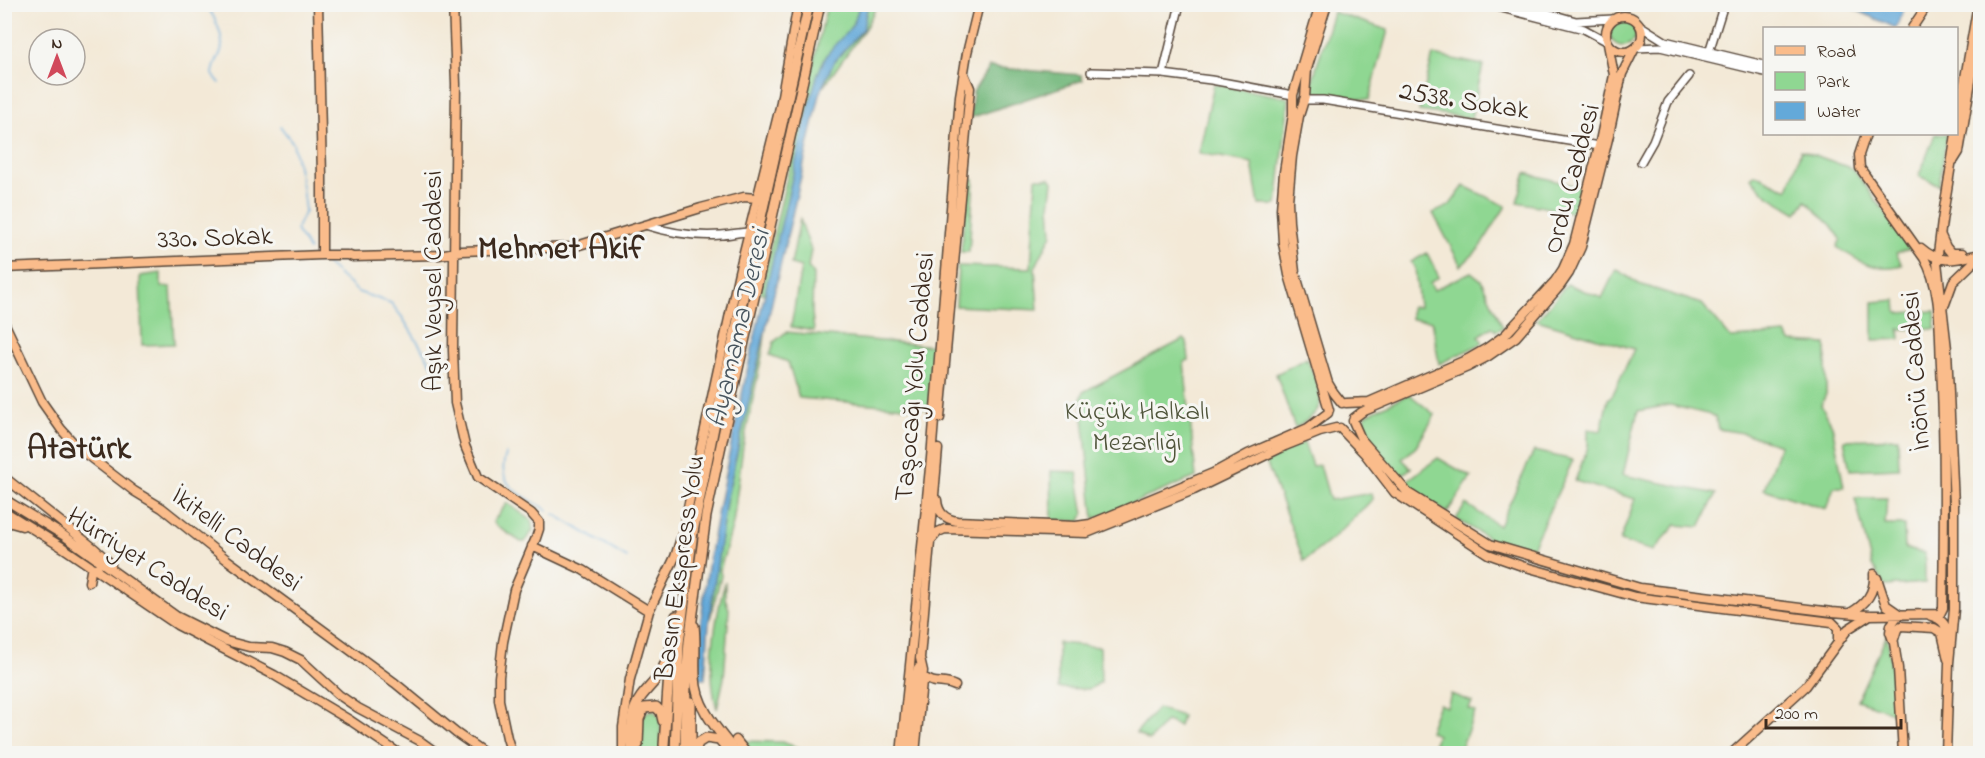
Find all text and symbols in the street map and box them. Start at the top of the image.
north arrow [27,27,87,87]
legend [1763,27,1958,135]
text: N [52,32,63,56]
text: Road [1817,40,1856,66]
text: Park [1817,70,1850,96]
street label: 2538. Sokak [1396,72,1532,132]
street label: Ordu Caddesi [1534,100,1612,258]
text: Water [1817,100,1861,126]
street label: Aşık Veysel Caddesi [415,170,454,392]
street label: 330. Sokak [157,217,273,260]
water label: Ayamama Deresi [697,223,783,432]
district label: Mehmet Akif [478,226,645,274]
street label: Taşocağı Yolu Caddesi [886,251,946,503]
street label: İnönü Caddesi [1892,290,1942,452]
park label: Küçük Halkalı Mezarlığı [1065,393,1210,463]
district label: Atatürk [27,426,131,474]
street label: Basın Ekspress Yolu [646,453,716,684]
street label: İkitelli Caddesi [162,478,310,602]
street label: Hürriyet Caddesi [58,498,236,632]
scale bar [1766,692,1901,730]
text: 200 m [1775,702,1818,728]

